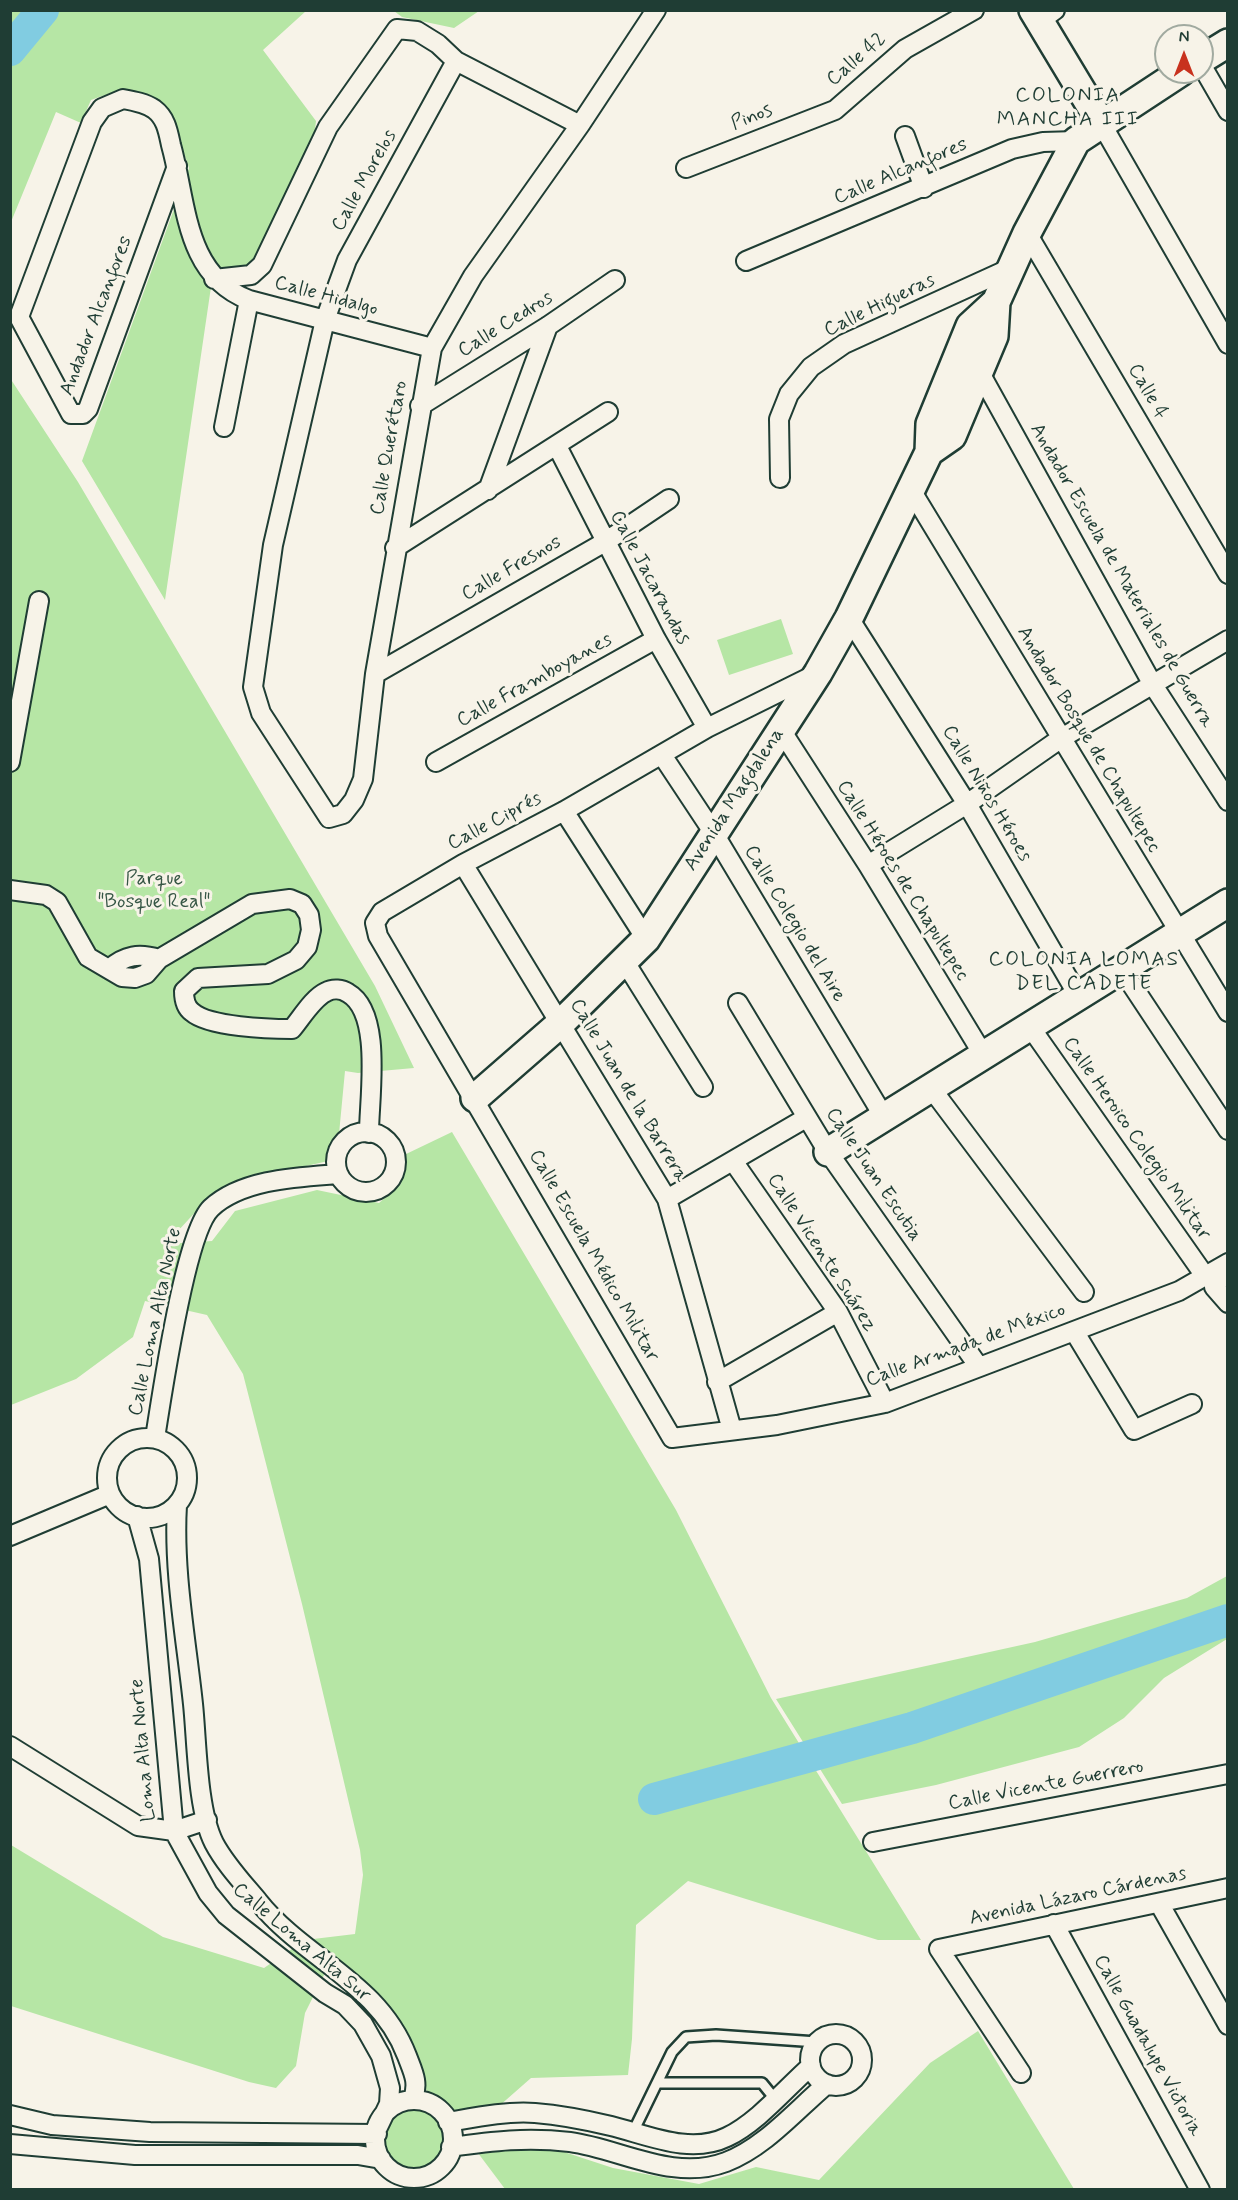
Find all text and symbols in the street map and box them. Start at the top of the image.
north arrow [1154,24,1214,84]
text: N [1179,27,1189,48]
street label: Calle 42 [822,28,892,92]
district label: COLONIA MANCHA III [999,84,1137,134]
street label: Pinos [728,99,776,137]
street label: Calle Morelos [327,126,403,236]
street label: Calle Alcanfores [831,133,971,211]
street label: Andador Alcanfores [56,233,138,399]
street label: Calle Higueras [821,269,939,343]
street label: Calle Hidalgo [272,272,380,322]
street label: Calle Cedros [454,286,558,364]
street label: Calle 4 [1122,360,1172,424]
street label: Calle Querétaro [366,379,414,517]
street label: Andador Escuela de Materiales de Guerra [1024,420,1218,732]
street label: Calle Jacarandas [604,507,694,649]
street label: Calle Fresnos [458,531,566,607]
street label: Andador Bosque de Chapultepec [1011,622,1165,858]
street label: Calle Framboyanes [453,628,617,734]
street label: Calle Niños Héroes [936,721,1036,867]
street label: Avenida Magdalena [680,724,790,876]
street label: Calle Héroes de Chapultepec [830,776,974,986]
street label: Calle Ciprés [444,787,546,857]
street label: Calle Colegio del Aire [738,841,850,1007]
park label: Parque "Bosque Real" [98,868,210,915]
district label: COLONIA LOMAS DEL CADETE [992,948,1176,998]
street label: Calle Juan de la Barrera [564,995,692,1187]
street label: Calle Heroico Colegio Militar [1057,1033,1215,1245]
street label: Calle Juan Escutia [819,1104,927,1246]
street label: Calle Escuela Médico Militar [522,1146,664,1366]
street label: Calle Vicente Suárez [761,1170,881,1336]
street label: Calle Loma Alta Norte [124,1226,188,1418]
street label: Calle Armada de México [863,1299,1069,1393]
street label: Loma Alta Norte [126,1678,162,1822]
street label: Calle Vicente Guerrero [946,1755,1146,1817]
street label: Avenida Lázaro Cárdenas [967,1862,1189,1932]
street label: Calle Loma Alta Sur [227,1878,375,2008]
street label: Calle Guadalupe Victoria [1087,1951,1207,2141]

